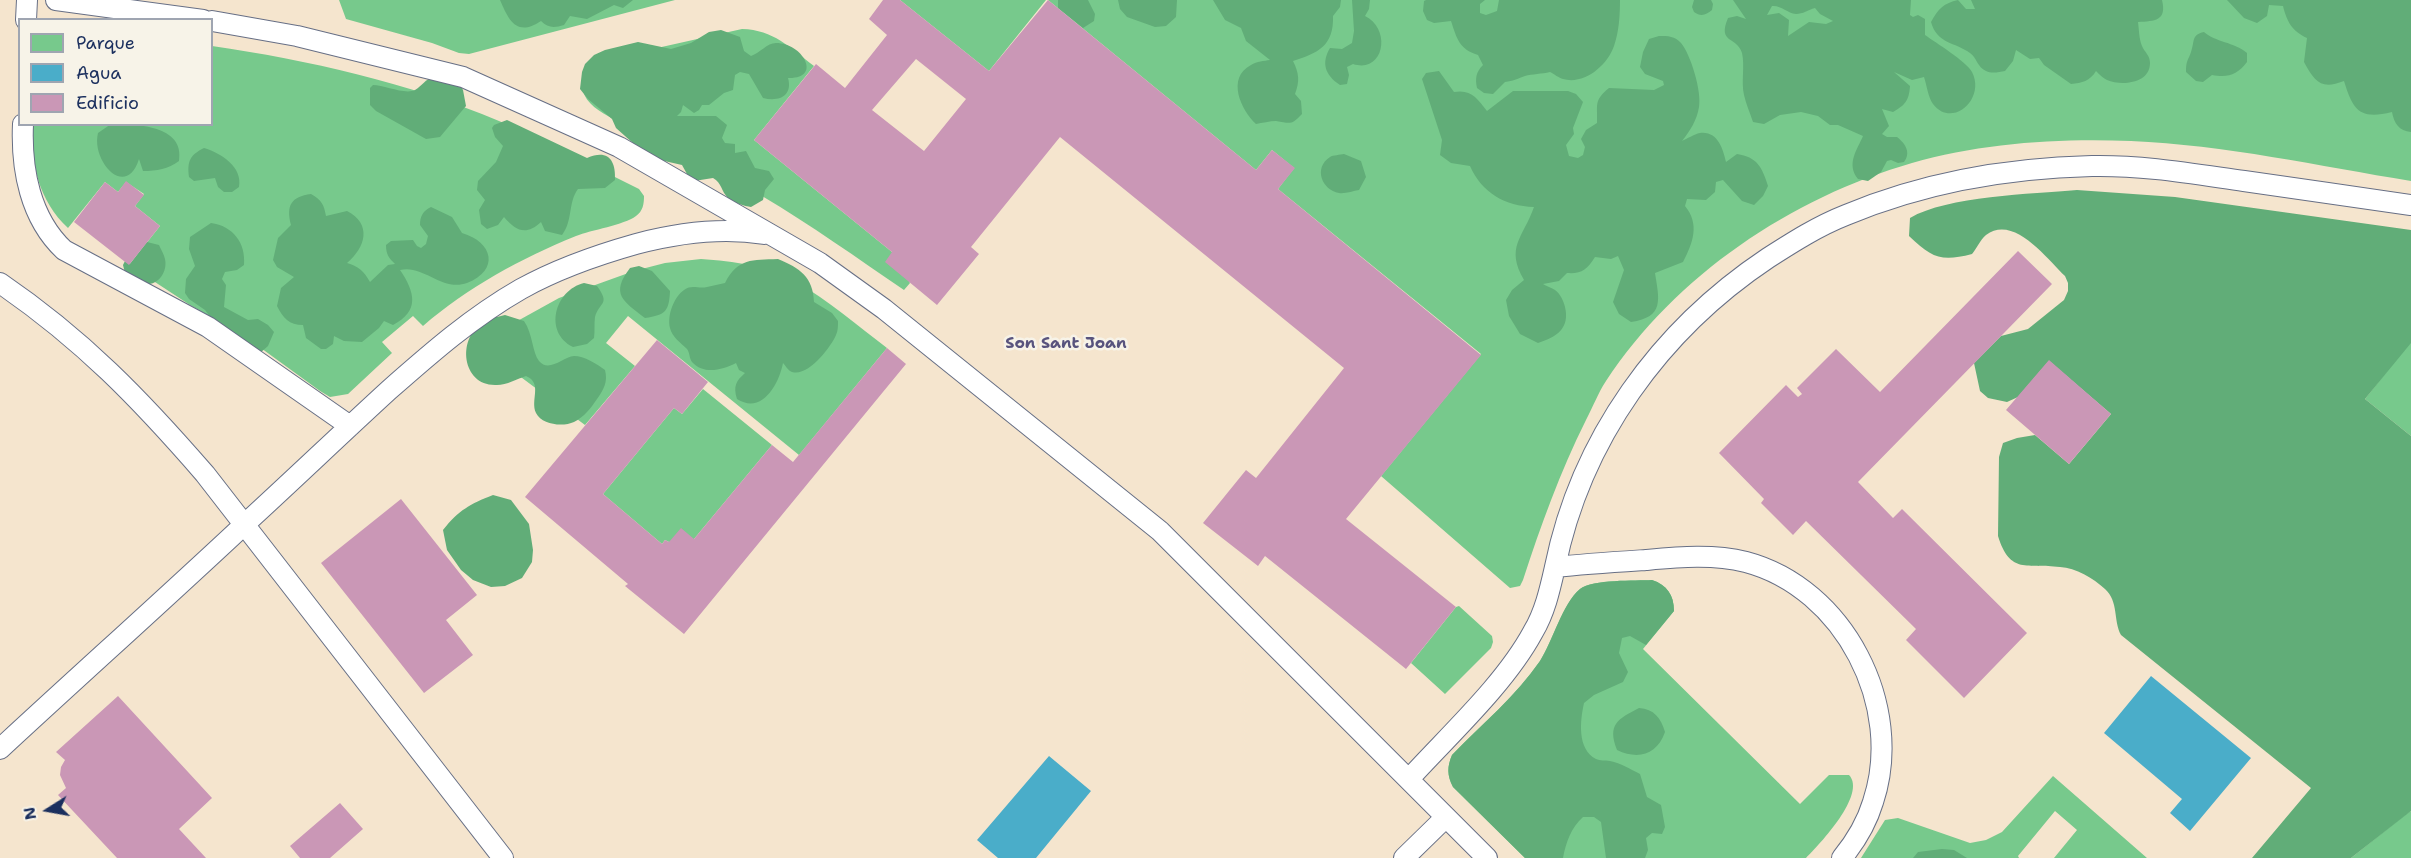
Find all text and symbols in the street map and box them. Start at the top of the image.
legend [18,18,213,126]
text: Parque [76,31,135,55]
text: Agua [76,61,121,85]
text: Edificio [76,91,139,115]
district label: Son Sant Joan [1005,334,1127,354]
north arrow [18,780,78,840]
text: N [18,805,41,822]

